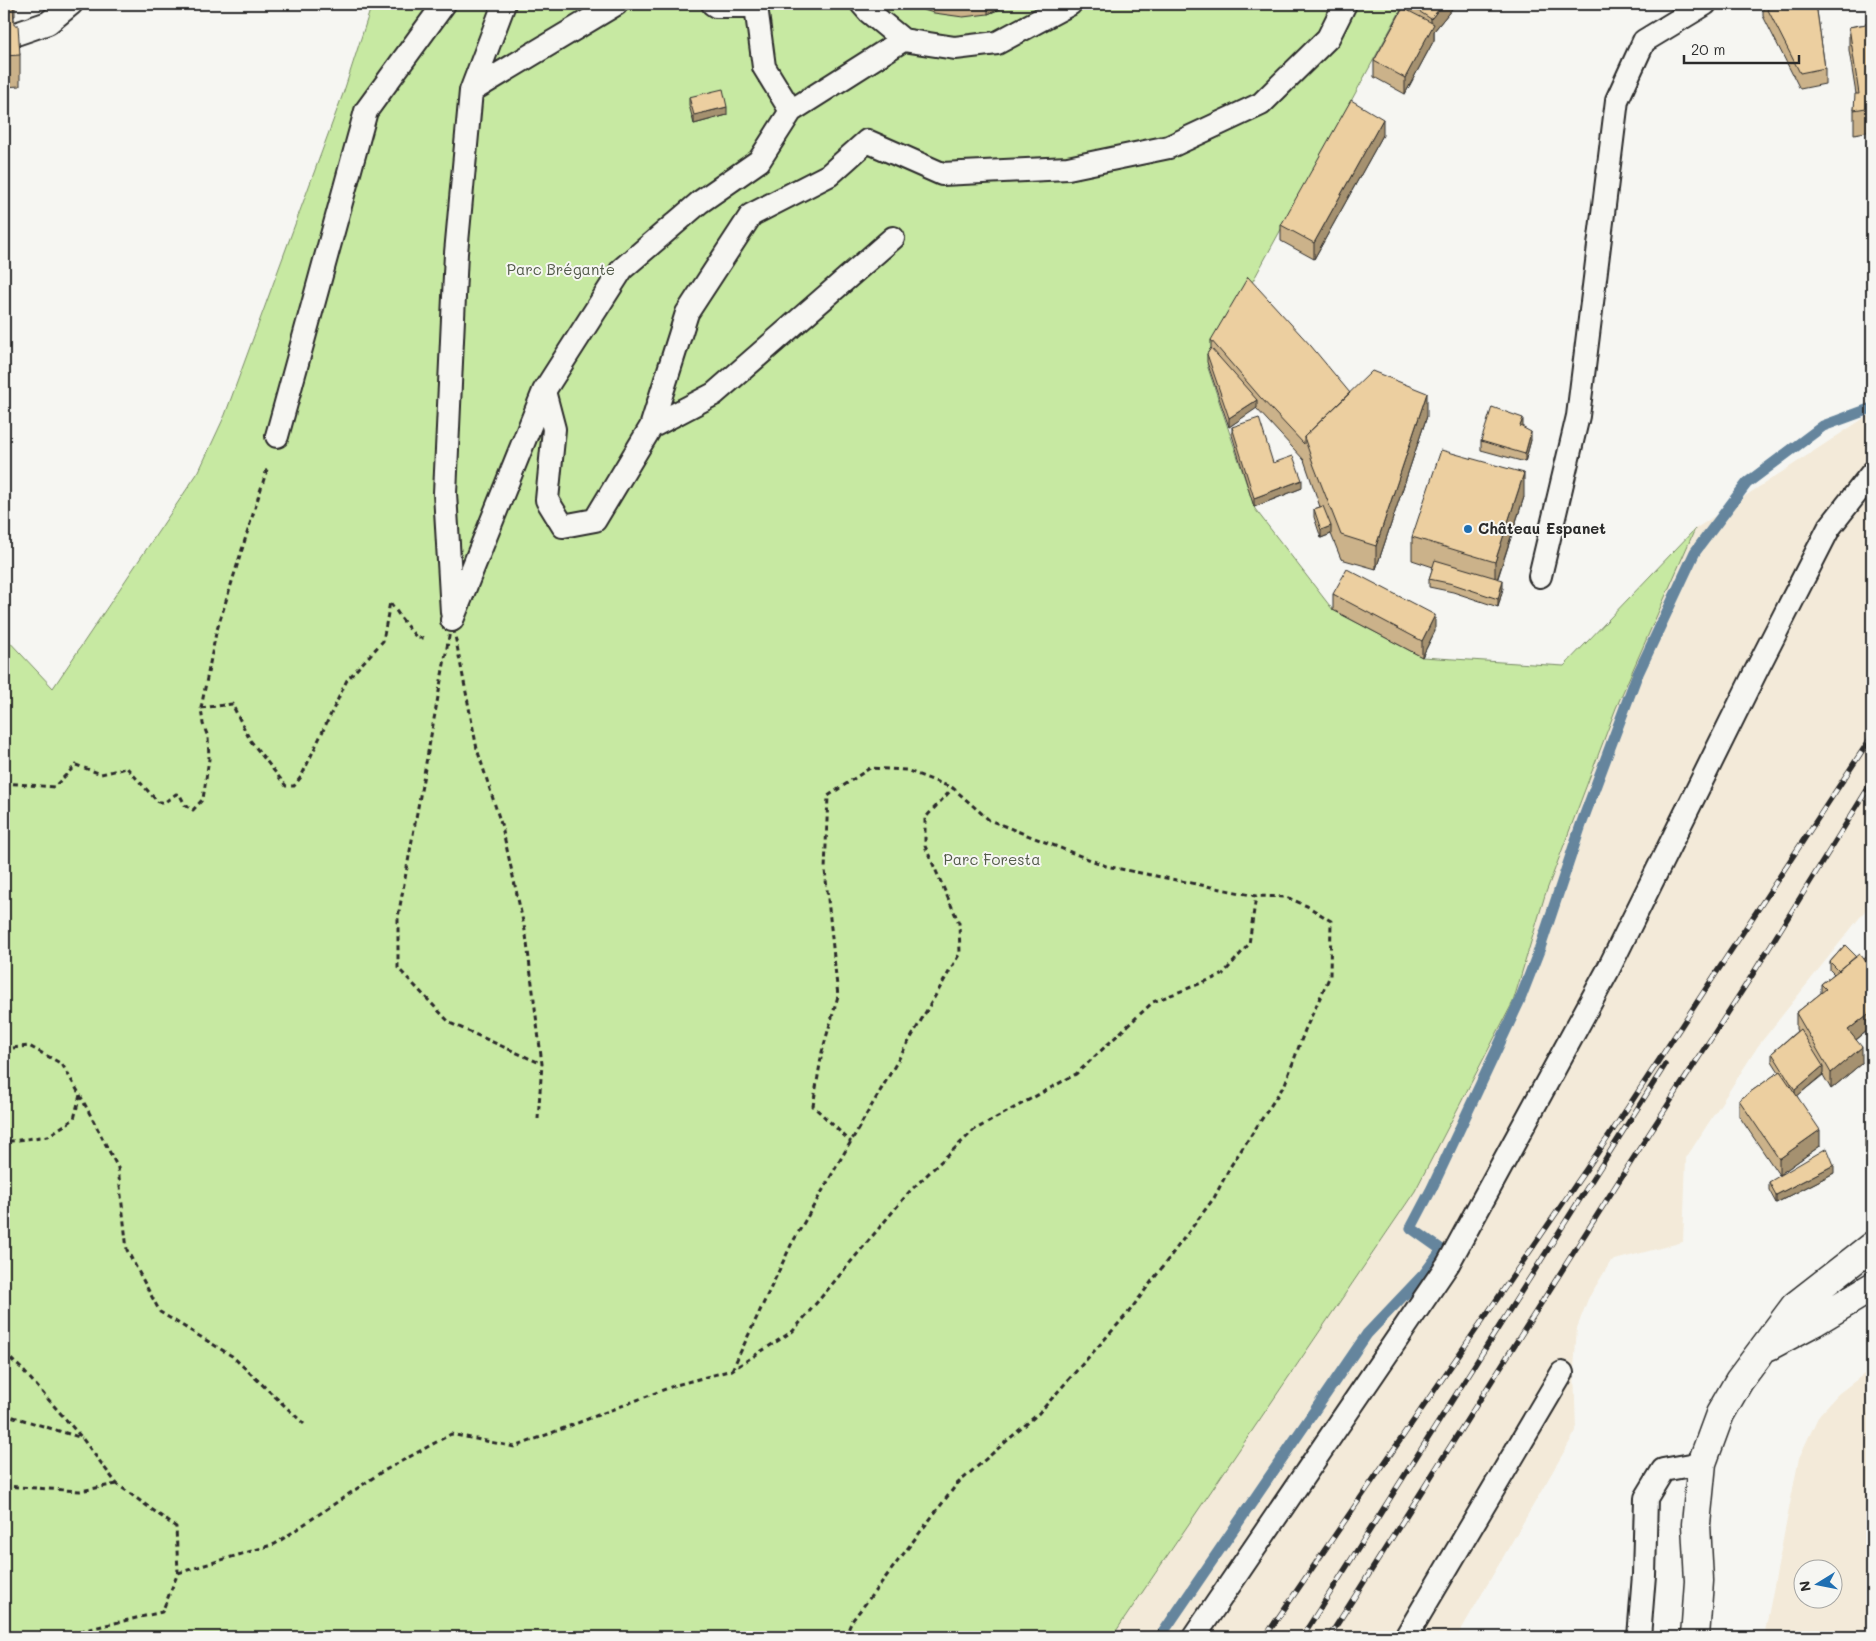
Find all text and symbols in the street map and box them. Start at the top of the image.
scale bar [1684,32,1798,64]
text: 20 m [1691,39,1725,59]
park label: Parc Brégante [507,259,615,279]
place label: Château Espanet [1478,518,1606,538]
marker: Château Espanet [1462,523,1474,535]
park label: Parc Foresta [944,849,1041,869]
north arrow [1794,1558,1844,1608]
text: N [1794,1579,1815,1593]

